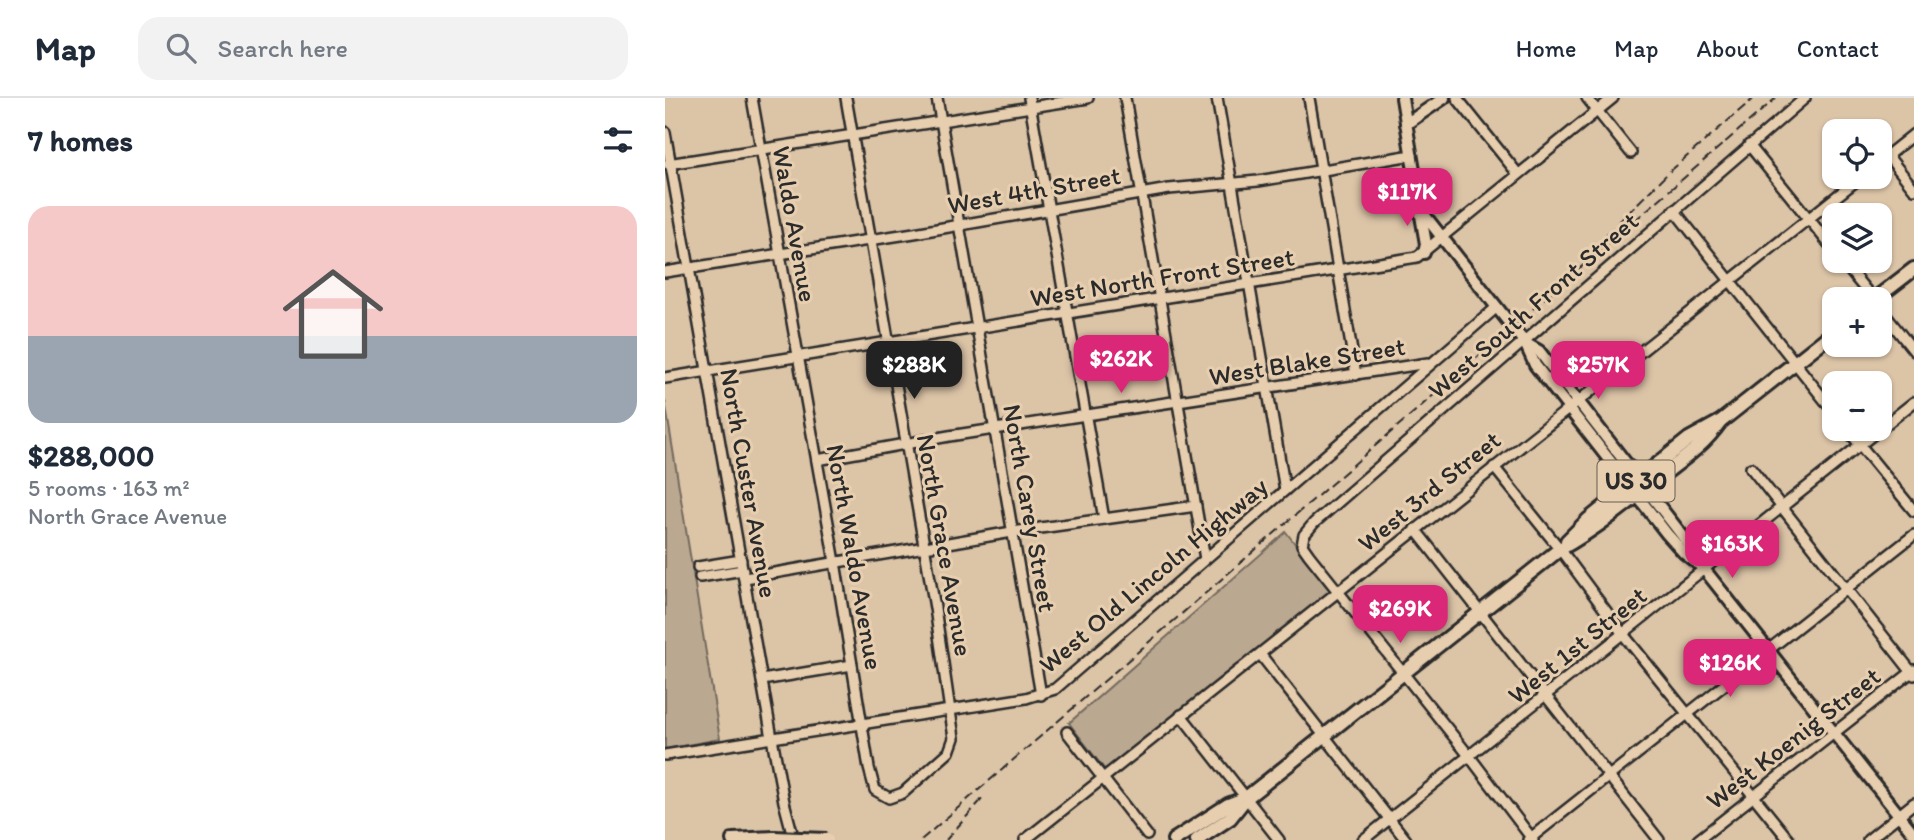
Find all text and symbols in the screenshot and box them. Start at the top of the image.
search box [138,17,628,80]
text: Map [35,29,96,68]
icon: search [162,29,200,67]
text: Search here [218,32,348,64]
text: Home [1516,34,1576,63]
text: Map [1614,34,1658,63]
text: About [1696,34,1759,63]
text: Contact [1797,34,1879,63]
map controls [1822,119,1892,441]
button: locate [1822,119,1892,189]
icon: filters [599,121,637,159]
text: 7 homes [28,122,133,159]
street label: Waldo Avenue [766,144,824,304]
street label: West 4th Street [945,159,1123,221]
pin: $117K [1358,169,1456,228]
text: $117K [1377,177,1437,205]
button: layers [1822,203,1892,273]
street label: West South Front Street [1421,205,1645,405]
street label: West North Front Street [1028,240,1297,314]
icon: home [270,251,396,377]
button: + [1822,287,1892,357]
street label: West Blake Street [1206,330,1408,392]
pin: $262K [1072,336,1170,395]
pin: $288K [865,342,963,401]
pin: $257K [1549,342,1647,401]
text: $262K [1090,344,1152,372]
text: $288K [882,350,946,378]
text: $257K [1567,350,1629,378]
street label: North Custer Avenue [713,366,785,600]
button: − [1822,371,1892,441]
street label: North Carey Street [996,402,1064,615]
street label: West 3rd Street [1351,423,1507,558]
street label: North Grace Avenue [910,431,980,659]
text: $288,000 [28,437,154,474]
street label: North Waldo Avenue [819,442,891,672]
road number: US 30 [1597,460,1675,502]
street label: West Old Lincoln Highway [1032,470,1274,680]
text: 5 rooms · 163 m² [28,474,190,502]
text: North Grace Avenue [28,502,227,530]
pin: $163K [1683,520,1781,580]
text: $163K [1701,529,1763,557]
street label: West 1st Street [1501,579,1653,711]
pin: $269K [1351,586,1449,645]
text: $269K [1369,594,1431,622]
pin: $126K [1681,640,1779,699]
text: $126K [1699,648,1761,676]
street label: West Koenig Street [1699,660,1887,816]

